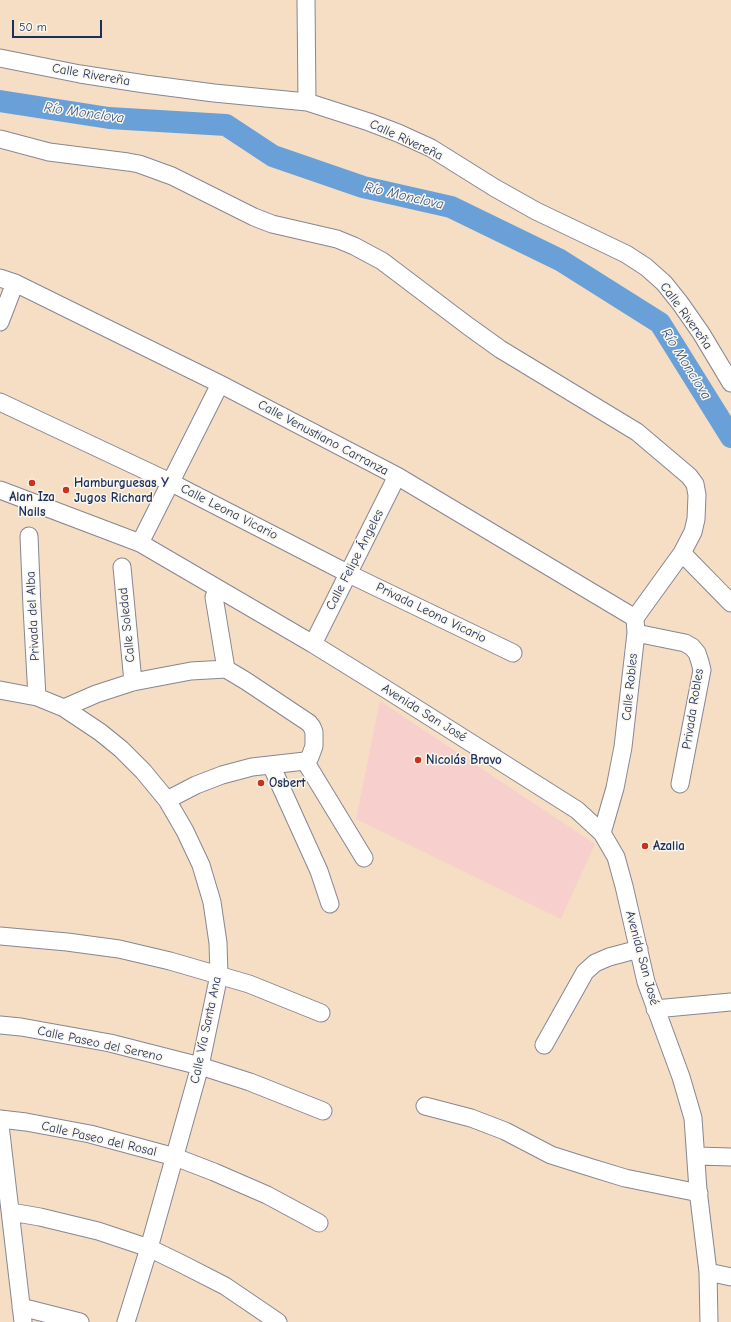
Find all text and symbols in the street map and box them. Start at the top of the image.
scale bar [14,12,104,38]
text: 50 m [19,20,47,34]
street label: Calle Rivereña [51,60,131,90]
water label: Río Monclova [43,99,125,127]
street label: Calle Rivereña [367,116,445,164]
water label: Río Monclova [363,179,445,213]
street label: Calle Rivereña [656,279,716,353]
water label: Río Monclova [657,325,715,403]
street label: Calle Venustiano Carranza [255,397,391,479]
place label: Hamburguesas Y Jugos Richard [74,475,169,506]
marker: Alan Iza Nails [27,478,37,488]
street label: Calle Leona Vicario [178,481,280,543]
marker: Hamburguesas Y Jugos Richard [61,485,71,495]
place label: Alan Iza Nails [9,489,55,520]
street label: Calle Felipe Ángeles [323,507,387,613]
street label: Privada del Alba [23,571,43,661]
street label: Privada Leona Vicario [373,579,489,647]
street label: Calle Soledad [115,587,139,663]
street label: Calle Robles [619,653,641,721]
street label: Privada Robles [679,668,707,750]
street label: Avenida San José [379,681,469,745]
place label: Nicolás Bravo [426,752,502,768]
marker: Nicolás Bravo [413,755,423,765]
place label: Osbert [269,775,306,791]
marker: Osbert [256,778,266,788]
place label: Azalia [653,838,685,854]
marker: Azalia [640,841,650,851]
street label: Avenida San José [622,909,662,1007]
street label: Calle Vía Santa Ana [187,975,225,1085]
street label: Calle Paseo del Sereno [36,1023,164,1065]
street label: Calle Paseo del Rosal [40,1118,158,1160]

